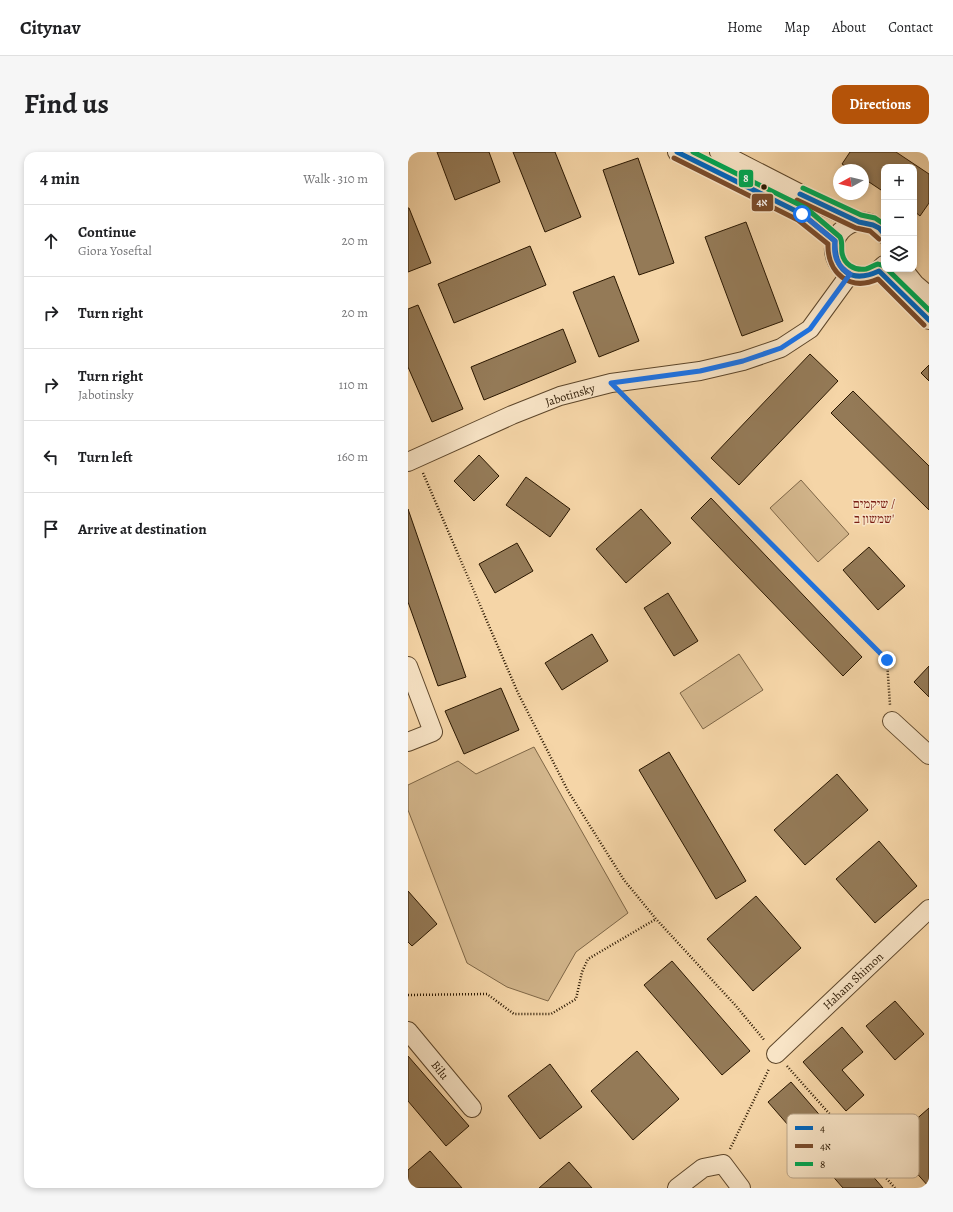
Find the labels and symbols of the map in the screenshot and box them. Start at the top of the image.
north arrow [833,164,869,200]
line badge: 8 [738,169,754,188]
text: 8 [743,171,749,186]
unlabelled marker [759,182,769,192]
line badge: 4א [751,193,774,212]
text: 4א [756,195,768,210]
route start [793,205,811,223]
street label: Jabotinsky [543,380,597,410]
district label: שיקמים / שמשון ב' [853,495,895,527]
route end [878,651,896,669]
street label: Haham Shimon [819,948,887,1013]
street label: Bilu [428,1057,453,1083]
legend [787,1114,919,1178]
text: 4 [820,1121,825,1136]
text: 4א [820,1139,831,1154]
text: 8 [820,1157,825,1172]

